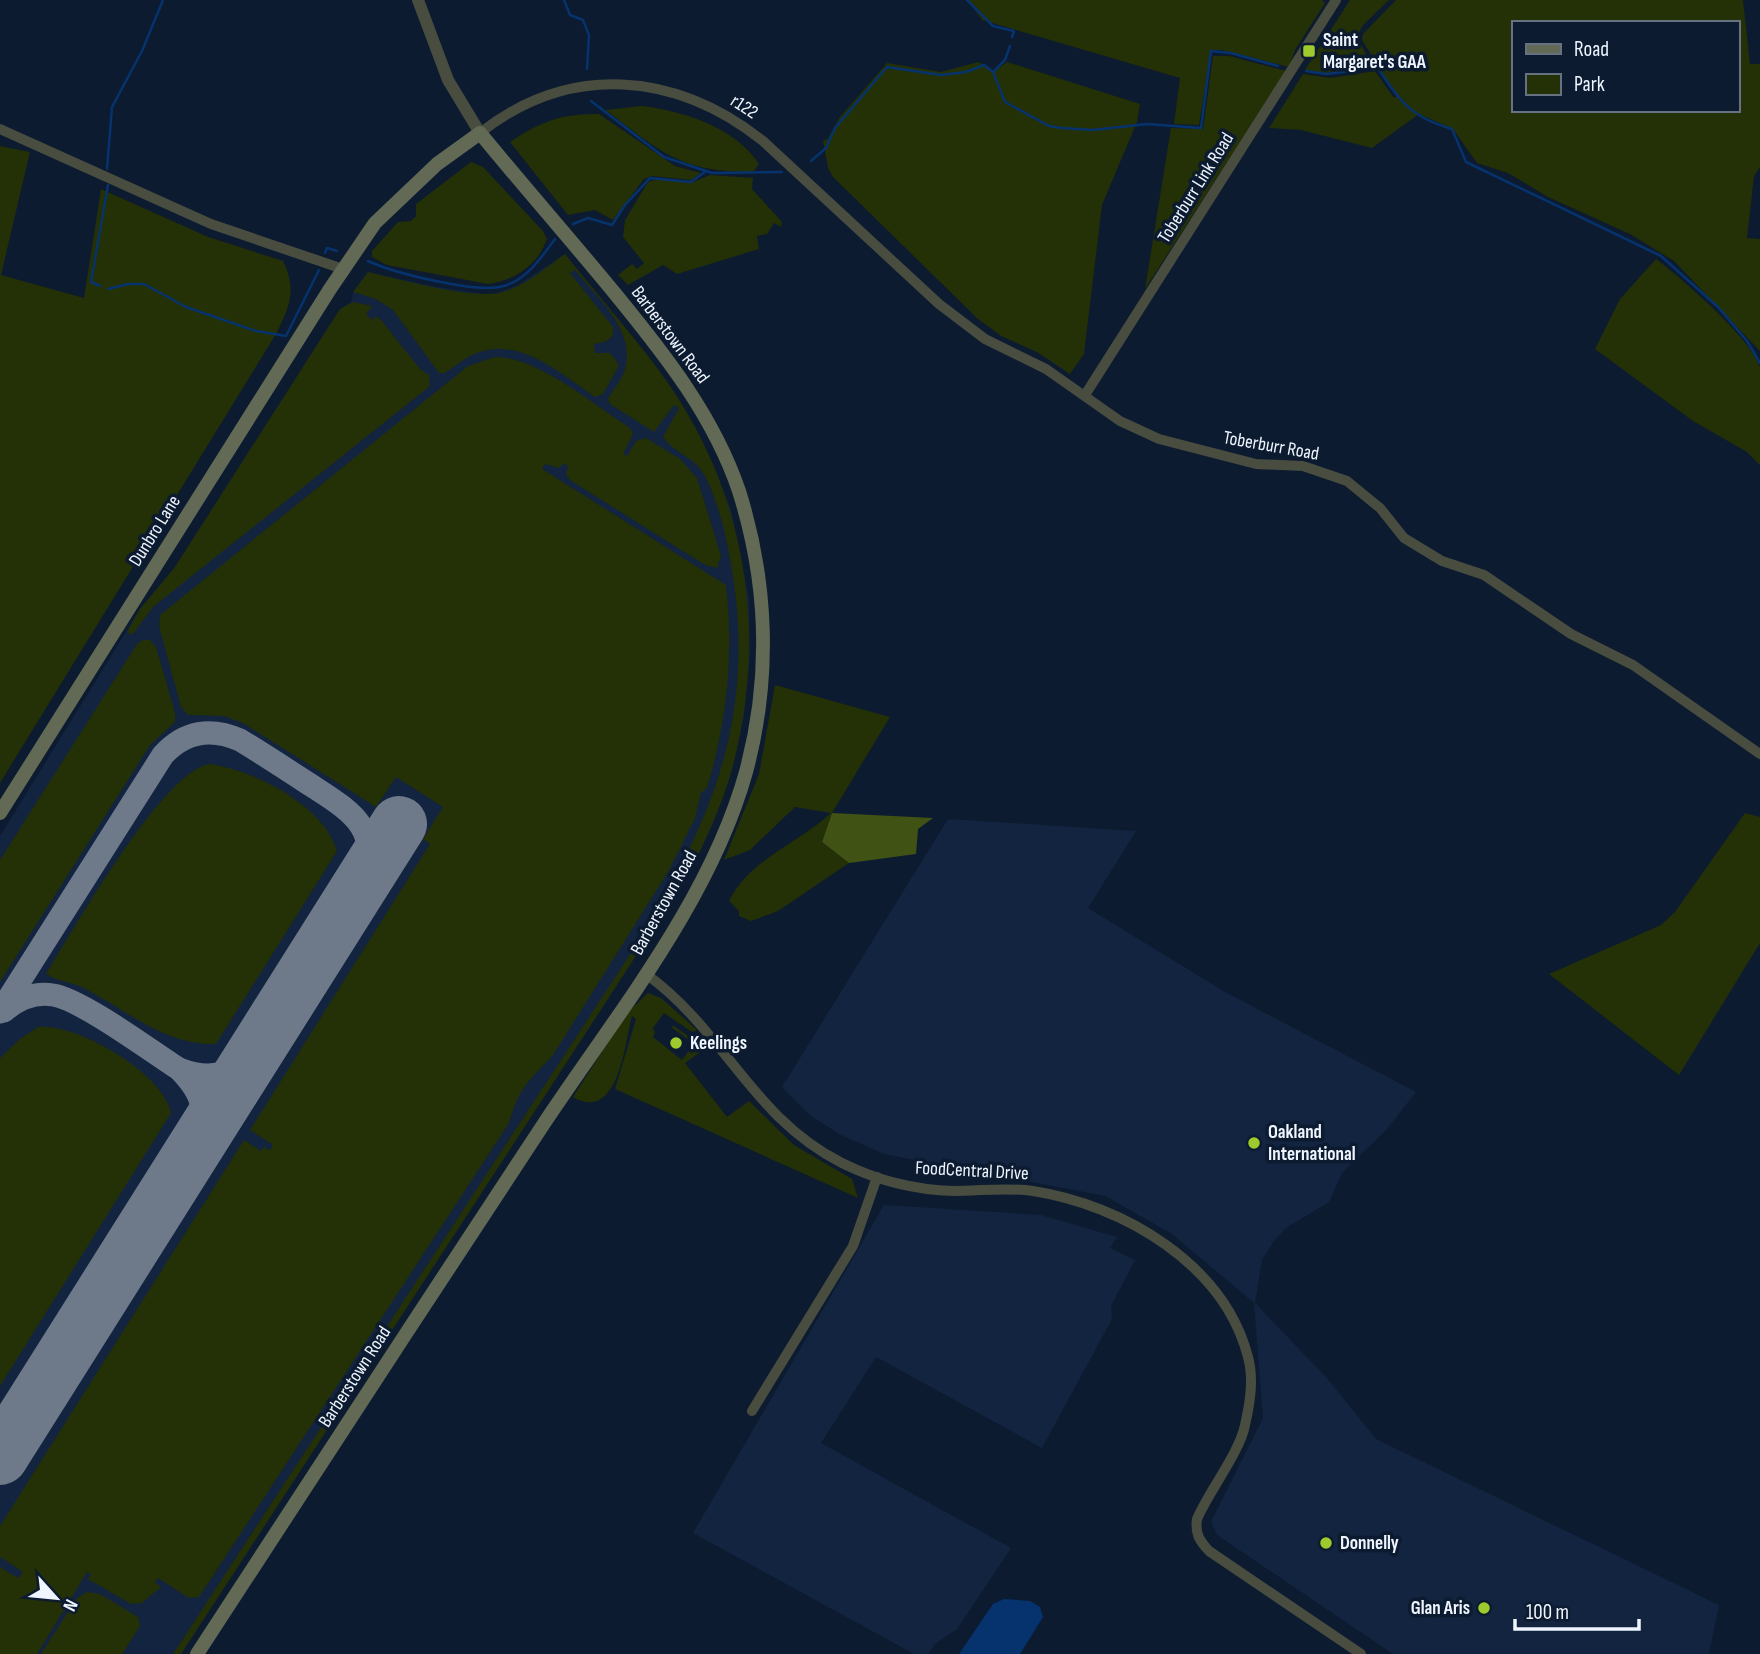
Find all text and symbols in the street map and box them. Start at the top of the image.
legend [1512,21,1739,112]
place label: Saint Margaret's GAA [1323,29,1427,74]
text: Road [1574,37,1609,62]
marker: Saint Margaret's GAA [1301,43,1317,59]
text: Park [1574,72,1605,97]
street label: r122 [726,90,762,124]
street label: Toberburr Link Road [1153,129,1239,247]
street label: Barberstown Road [626,282,714,388]
street label: Toberburr Road [1221,426,1321,466]
street label: Dunbro Lane [124,491,186,571]
street label: Barberstown Road [626,847,702,959]
place label: Keelings [690,1032,747,1055]
marker: Keelings [668,1035,684,1051]
place label: Oakland International [1268,1121,1356,1166]
marker: Oakland International [1246,1135,1262,1151]
street label: FoodCentral Drive [915,1157,1029,1185]
street label: Barberstown Road [314,1322,396,1432]
place label: Donnelly [1340,1532,1399,1555]
marker: Donnelly [1318,1535,1334,1551]
north arrow [21,1563,91,1633]
scale bar [1515,1588,1639,1632]
text: N [57,1595,82,1615]
place label: Glan Aris [1411,1597,1470,1620]
marker: Glan Aris [1476,1600,1492,1616]
text: 100 m [1526,1600,1569,1625]

